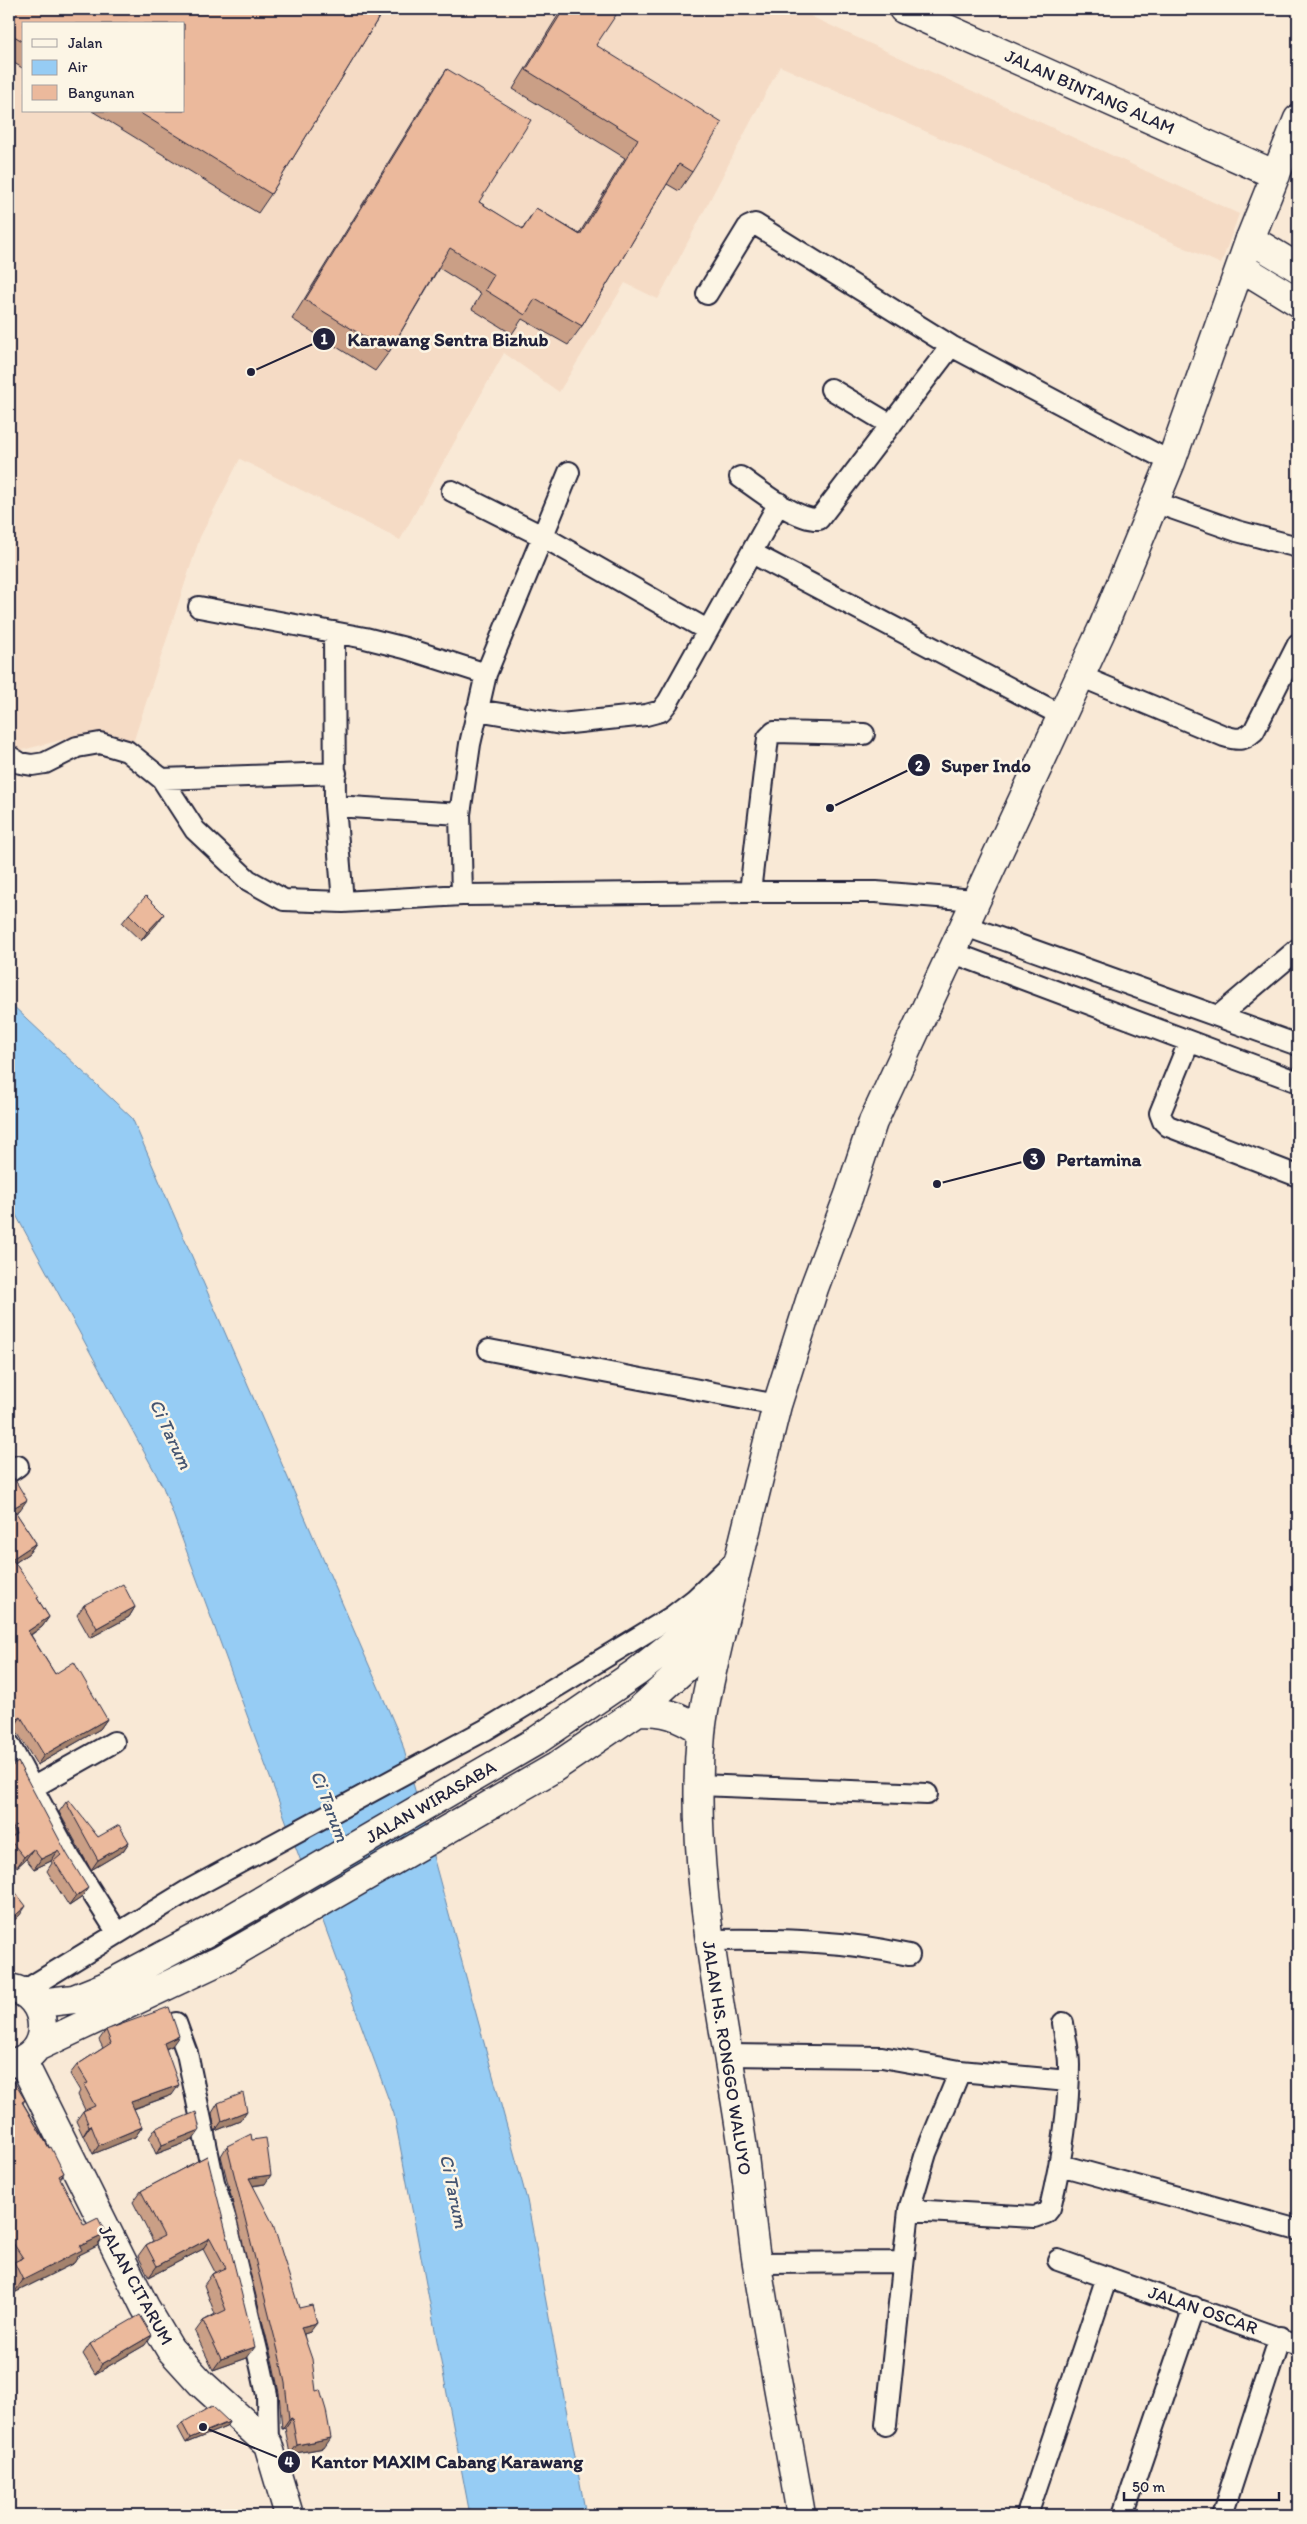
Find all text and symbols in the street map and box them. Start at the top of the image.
legend [22,22,185,112]
text: Jalan [68,34,102,52]
street label: JALAN BINTANG ALAM [1002,45,1178,139]
text: Air [68,58,87,76]
text: Bangunan [68,84,135,102]
callout: Karawang Sentra Bizhub [312,322,558,356]
text: Karawang Sentra Bizhub [348,328,549,351]
text: 1 [321,330,328,348]
callout: Super Indo [906,748,1041,782]
text: Super Indo [941,754,1031,777]
text: 2 [915,757,923,775]
callout: Pertamina [1022,1142,1152,1176]
text: Pertamina [1057,1148,1142,1171]
text: 3 [1030,1150,1038,1168]
water label: Ci Tarum [145,1395,198,1473]
street label: JALAN WIRASABA [362,1756,500,1848]
water label: Ci Tarum [306,1767,354,1846]
street label: JALAN HS. RONGGO WALUYO [698,1939,756,2177]
water label: Ci Tarum [435,2152,473,2231]
street label: JALAN CITARUM [94,2221,178,2349]
street label: JALAN OSCAR [1145,2281,1261,2339]
callout: Kantor MAXIM Cabang Karawang [276,2445,593,2479]
text: Kantor MAXIM Cabang Karawang [311,2450,584,2473]
text: 4 [284,2453,294,2471]
scale bar [1124,2469,1280,2501]
text: 50 m [1132,2478,1165,2496]

